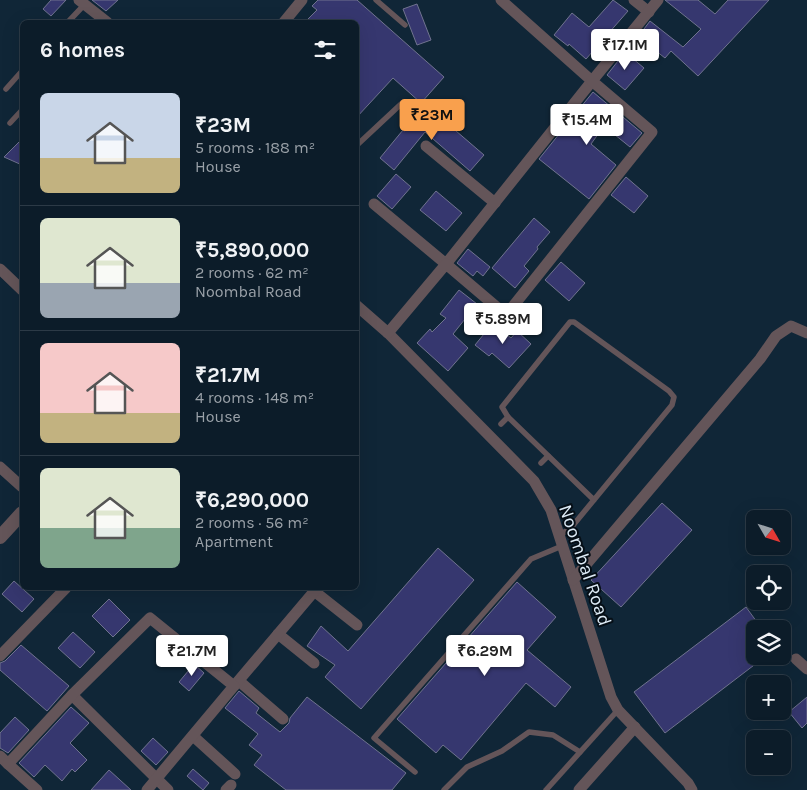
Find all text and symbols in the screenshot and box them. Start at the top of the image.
pin: ₹17.1M [584,28,666,71]
text: ₹17.1M [602,35,648,54]
icon: filters [311,36,339,64]
text: 6 homes [40,38,125,62]
pin: ₹23M [402,98,462,141]
pin: ₹15.4M [546,104,628,146]
text: ₹23M [411,105,453,124]
text: ₹15.4M [561,110,613,129]
icon: home [80,113,140,173]
text: ₹23M [195,113,251,137]
text: 5 rooms · 188 m² [195,138,315,157]
text: House [195,157,241,176]
icon: home [80,238,140,298]
text: ₹5,890,000 [195,238,309,262]
text: 2 rooms · 62 m² [195,263,309,282]
text: Noombal Road [195,282,302,301]
pin: ₹5.89M [462,302,544,345]
text: ₹5.89M [475,309,531,328]
icon: home [80,363,140,423]
text: ₹21.7M [195,363,261,387]
text: 4 rooms · 148 m² [195,388,314,407]
text: House [195,407,241,426]
icon: home [80,488,140,548]
text: ₹6,290,000 [195,488,309,512]
street label: Noombal Road [554,502,616,629]
north arrow [746,510,791,555]
map controls [746,510,791,775]
text: 2 rooms · 56 m² [195,513,309,532]
text: Apartment [195,532,273,551]
button: locate [746,565,791,610]
button: layers [746,620,791,665]
pin: ₹21.7M [151,634,233,677]
pin: ₹6.29M [444,634,526,677]
text: ₹21.7M [167,641,217,660]
text: ₹6.29M [457,641,513,660]
button: + [746,675,791,720]
button: − [746,730,791,775]

